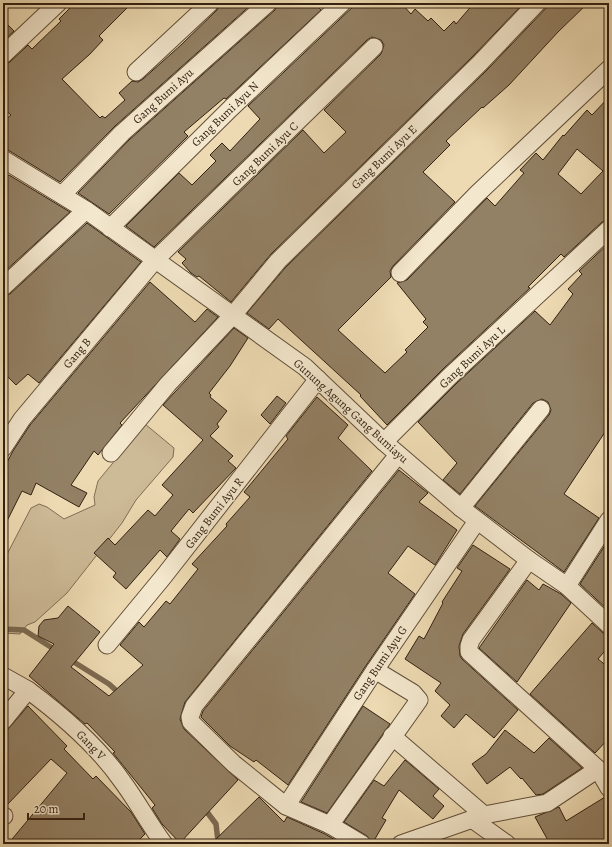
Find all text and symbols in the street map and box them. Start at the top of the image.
street label: Gang Bumi Ayu [129,64,197,128]
street label: Gang Bumi Ayu N [188,78,262,150]
street label: Gang Bumi Ayu C [228,118,302,190]
street label: Gang Bumi Ayu E [348,121,420,193]
street label: Gang Bumi Ayu L [435,322,509,392]
street label: Gang B [59,334,95,372]
street label: Gunung Agung Gang Bumiayu [290,355,412,467]
street label: Gang Bumi Ayu R [181,474,247,552]
street label: Gang Bumi Ayu G [349,623,411,703]
street label: Gang V [73,727,110,764]
scale bar [28,795,84,821]
text: 20 m [34,801,58,817]

